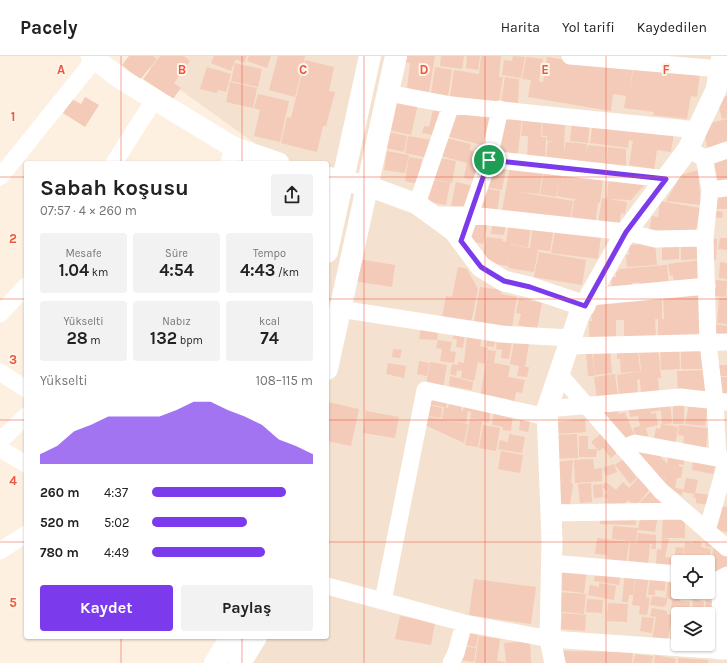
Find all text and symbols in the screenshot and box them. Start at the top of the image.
text: Pacely [20,17,78,39]
text: Harita [501,19,540,36]
text: Yol tarifi [562,19,615,36]
text: Kaydedilen [637,19,707,36]
text: A [57,62,65,77]
text: B [178,62,186,77]
text: C [299,62,307,77]
text: D [420,62,429,77]
text: E [541,62,549,77]
text: F [662,62,670,77]
text: 1 [11,109,15,124]
pin [472,143,506,177]
icon: arrive [478,149,500,171]
button: share [271,174,313,216]
text: Sabah koşusu [40,175,189,201]
text: 07:57 · 4 × 260 m [40,203,137,218]
text: 2 [9,231,17,246]
text: Mesafe [65,247,102,260]
text: Süre [165,247,188,260]
text: Tempo [253,247,286,260]
text: 1.04 [59,260,89,280]
text: 4:54 [159,260,194,280]
text: 4:43 [240,260,275,280]
text: km [89,266,108,279]
text: /km [275,266,299,279]
text: Yükselti [63,315,104,328]
text: Nabız [162,315,191,328]
text: kcal [259,315,280,328]
text: 28 [66,328,88,348]
text: 132 [150,328,177,348]
text: 74 [260,328,279,348]
text: m [88,334,101,347]
text: bpm [177,334,203,347]
text: 3 [9,352,17,367]
text: Yükselti [40,373,87,388]
text: 108–115 m [256,373,313,388]
text: 4 [9,473,17,488]
text: 260 m [40,485,80,500]
text: 4:37 [104,485,128,500]
text: 520 m [40,515,79,530]
text: 5:02 [104,515,130,530]
text: 780 m [40,545,79,560]
text: 4:49 [104,545,129,560]
map controls [671,555,715,651]
button: locate [671,555,715,599]
button: Kaydet [40,585,173,631]
button: Paylaş [181,585,313,631]
text: 5 [9,595,17,610]
button: layers [671,607,715,651]

